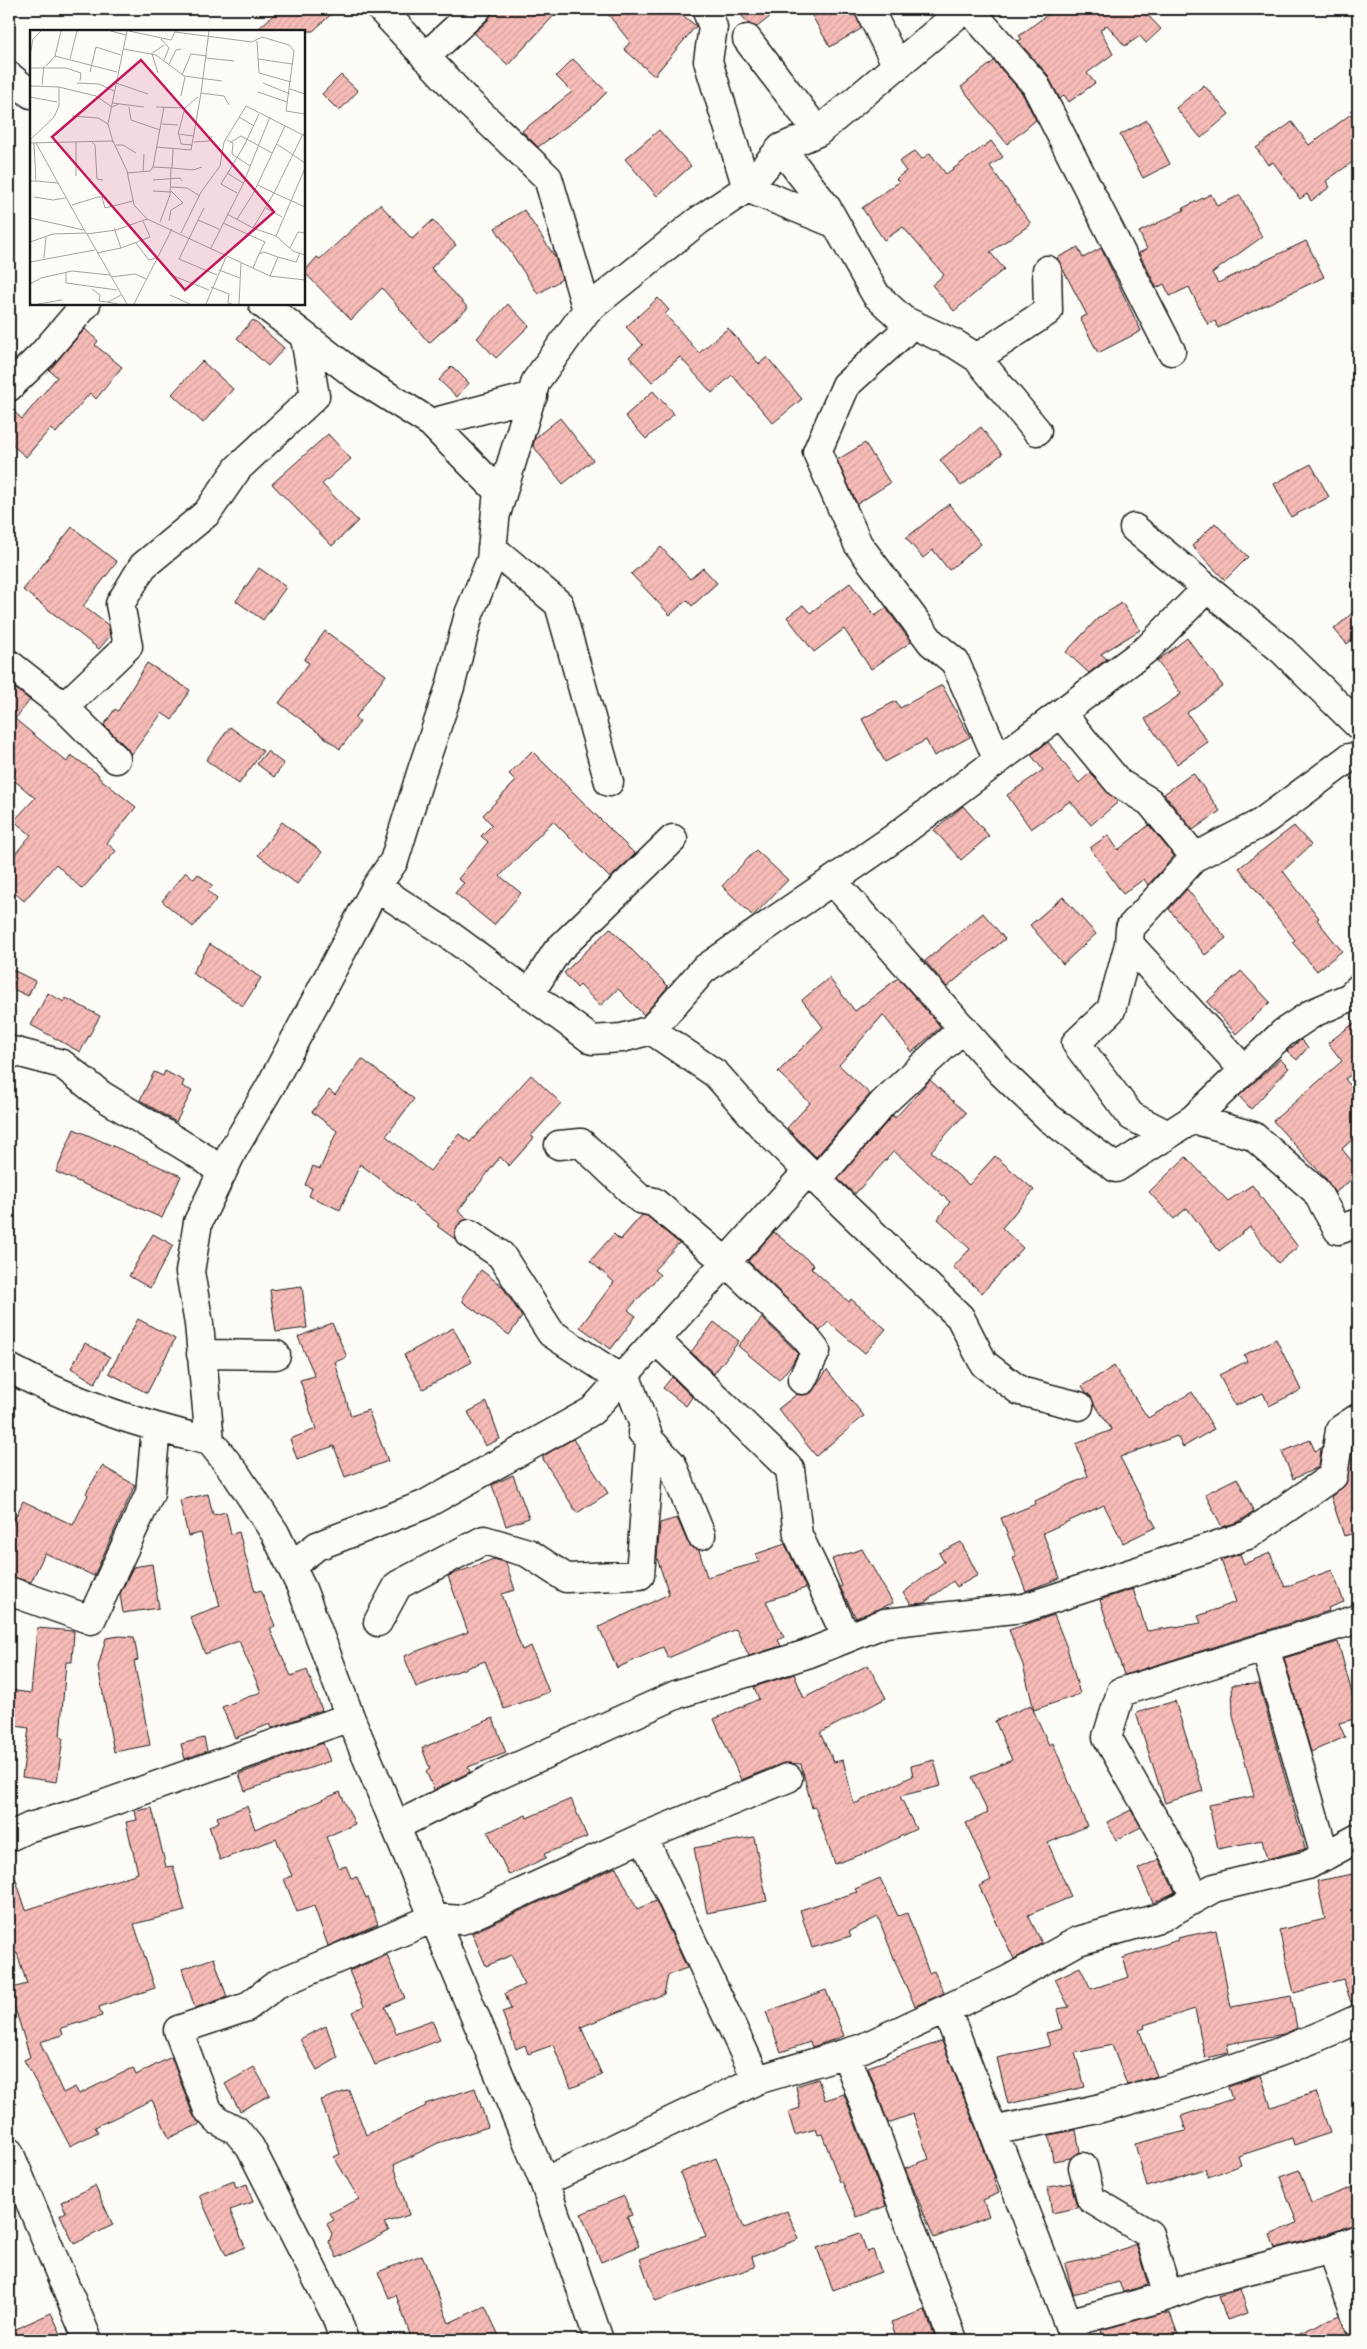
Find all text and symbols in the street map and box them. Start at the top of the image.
inset map [30,30,305,305]

